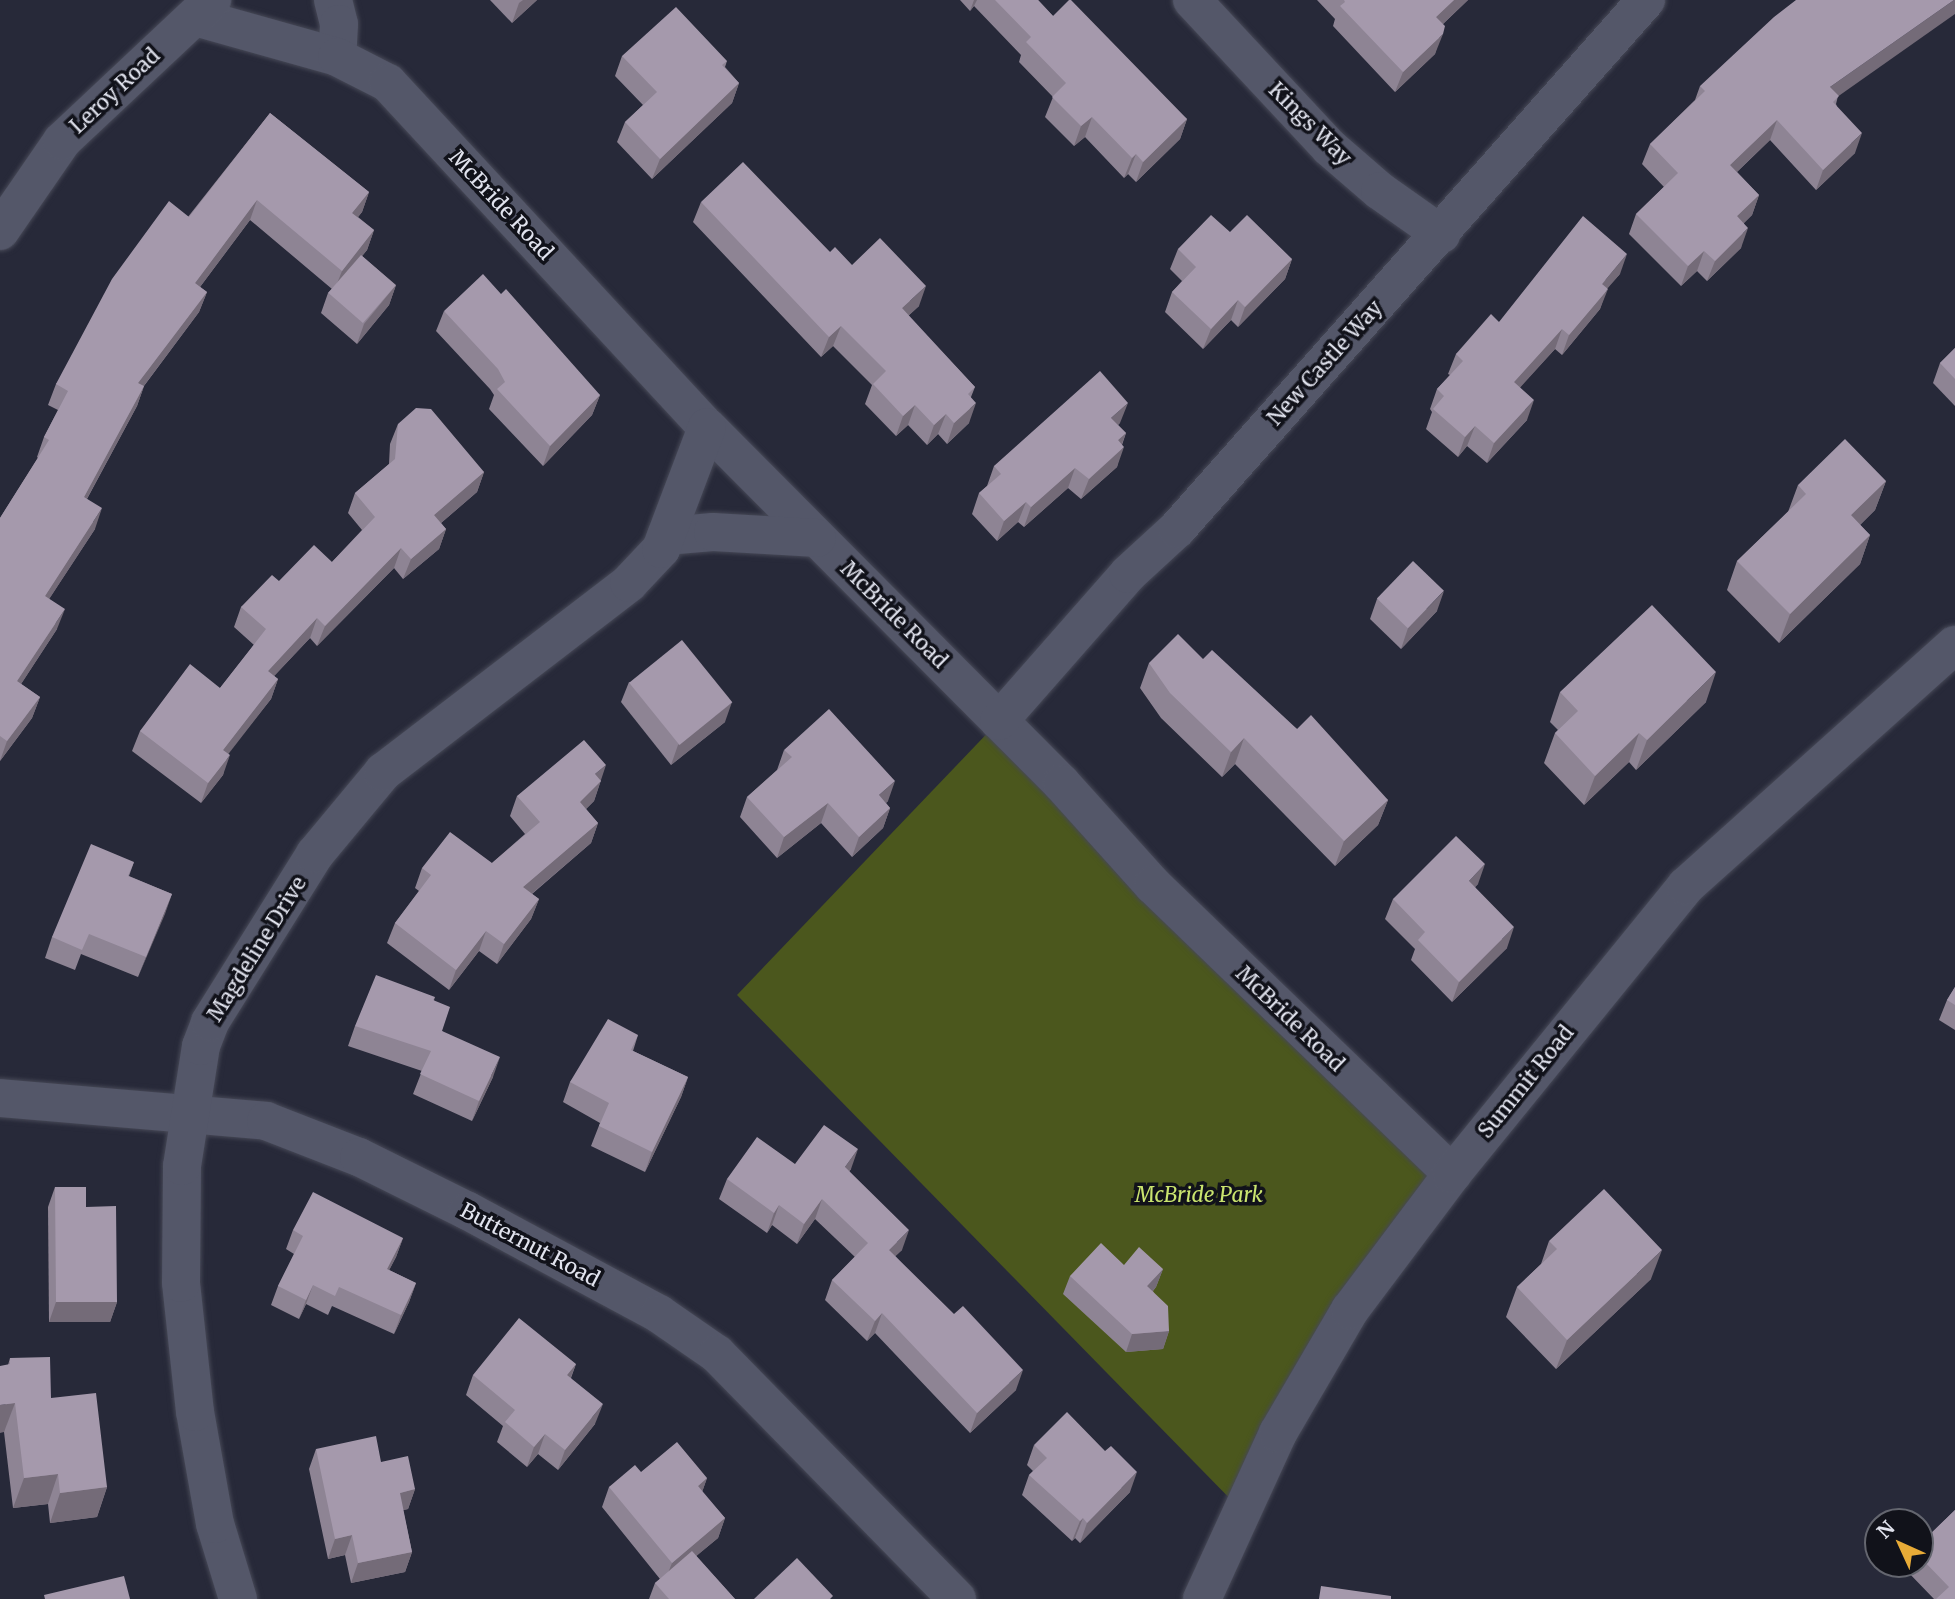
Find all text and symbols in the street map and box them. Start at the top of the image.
street label: Leroy Road [65,43,165,139]
street label: Kings Way [1263,77,1357,171]
street label: McBride Road [444,145,558,265]
street label: New Castle Way [1262,295,1388,431]
street label: McBride Road [835,556,953,674]
street label: Magdeline Drive [202,872,312,1026]
street label: McBride Road [1231,961,1349,1077]
street label: Summit Road [1473,1021,1579,1143]
park label: McBride Park [1135,1182,1263,1208]
street label: Butternut Road [456,1198,604,1292]
north arrow [1864,1508,1934,1578]
text: N [1872,1516,1899,1543]

